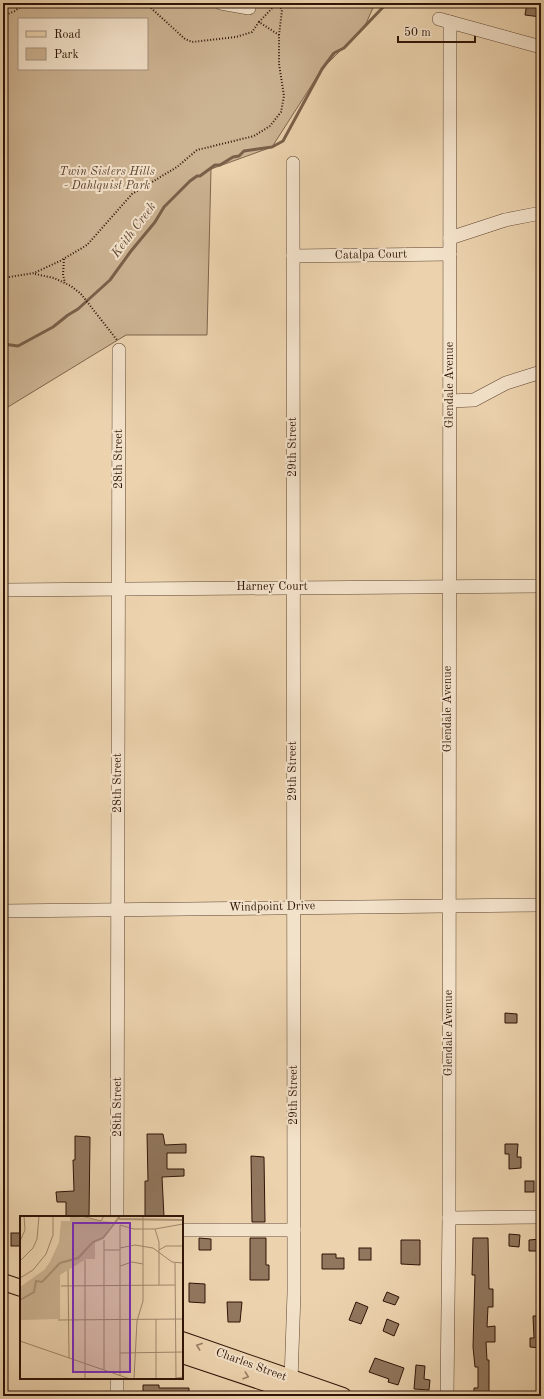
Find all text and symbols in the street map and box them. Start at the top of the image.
legend [18,18,148,70]
scale bar [398,18,475,44]
text: 50 m [404,26,431,39]
text: Road [54,29,81,41]
text: Park [54,49,79,61]
park label: Twin Sisters Hills - Dahlquist Park [59,166,155,192]
water label: Keith Creek [109,200,159,261]
street label: Catalpa Court [335,248,407,262]
street label: Glendale Avenue [444,341,456,428]
street label: 29th Street [287,417,299,477]
street label: 28th Street [113,429,125,489]
street label: Harney Court [236,581,308,593]
street label: Glendale Avenue [442,665,454,752]
street label: 29th Street [287,741,299,801]
street label: 28th Street [112,753,124,813]
street label: Windpoint Drive [229,900,316,914]
street label: Glendale Avenue [443,989,455,1076]
street label: 29th Street [288,1065,300,1125]
street label: 28th Street [112,1077,124,1137]
inset map [20,1216,183,1379]
one-way arrow [196,1343,203,1351]
street label: Charles Street [214,1347,288,1383]
one-way arrow [242,1371,249,1380]

